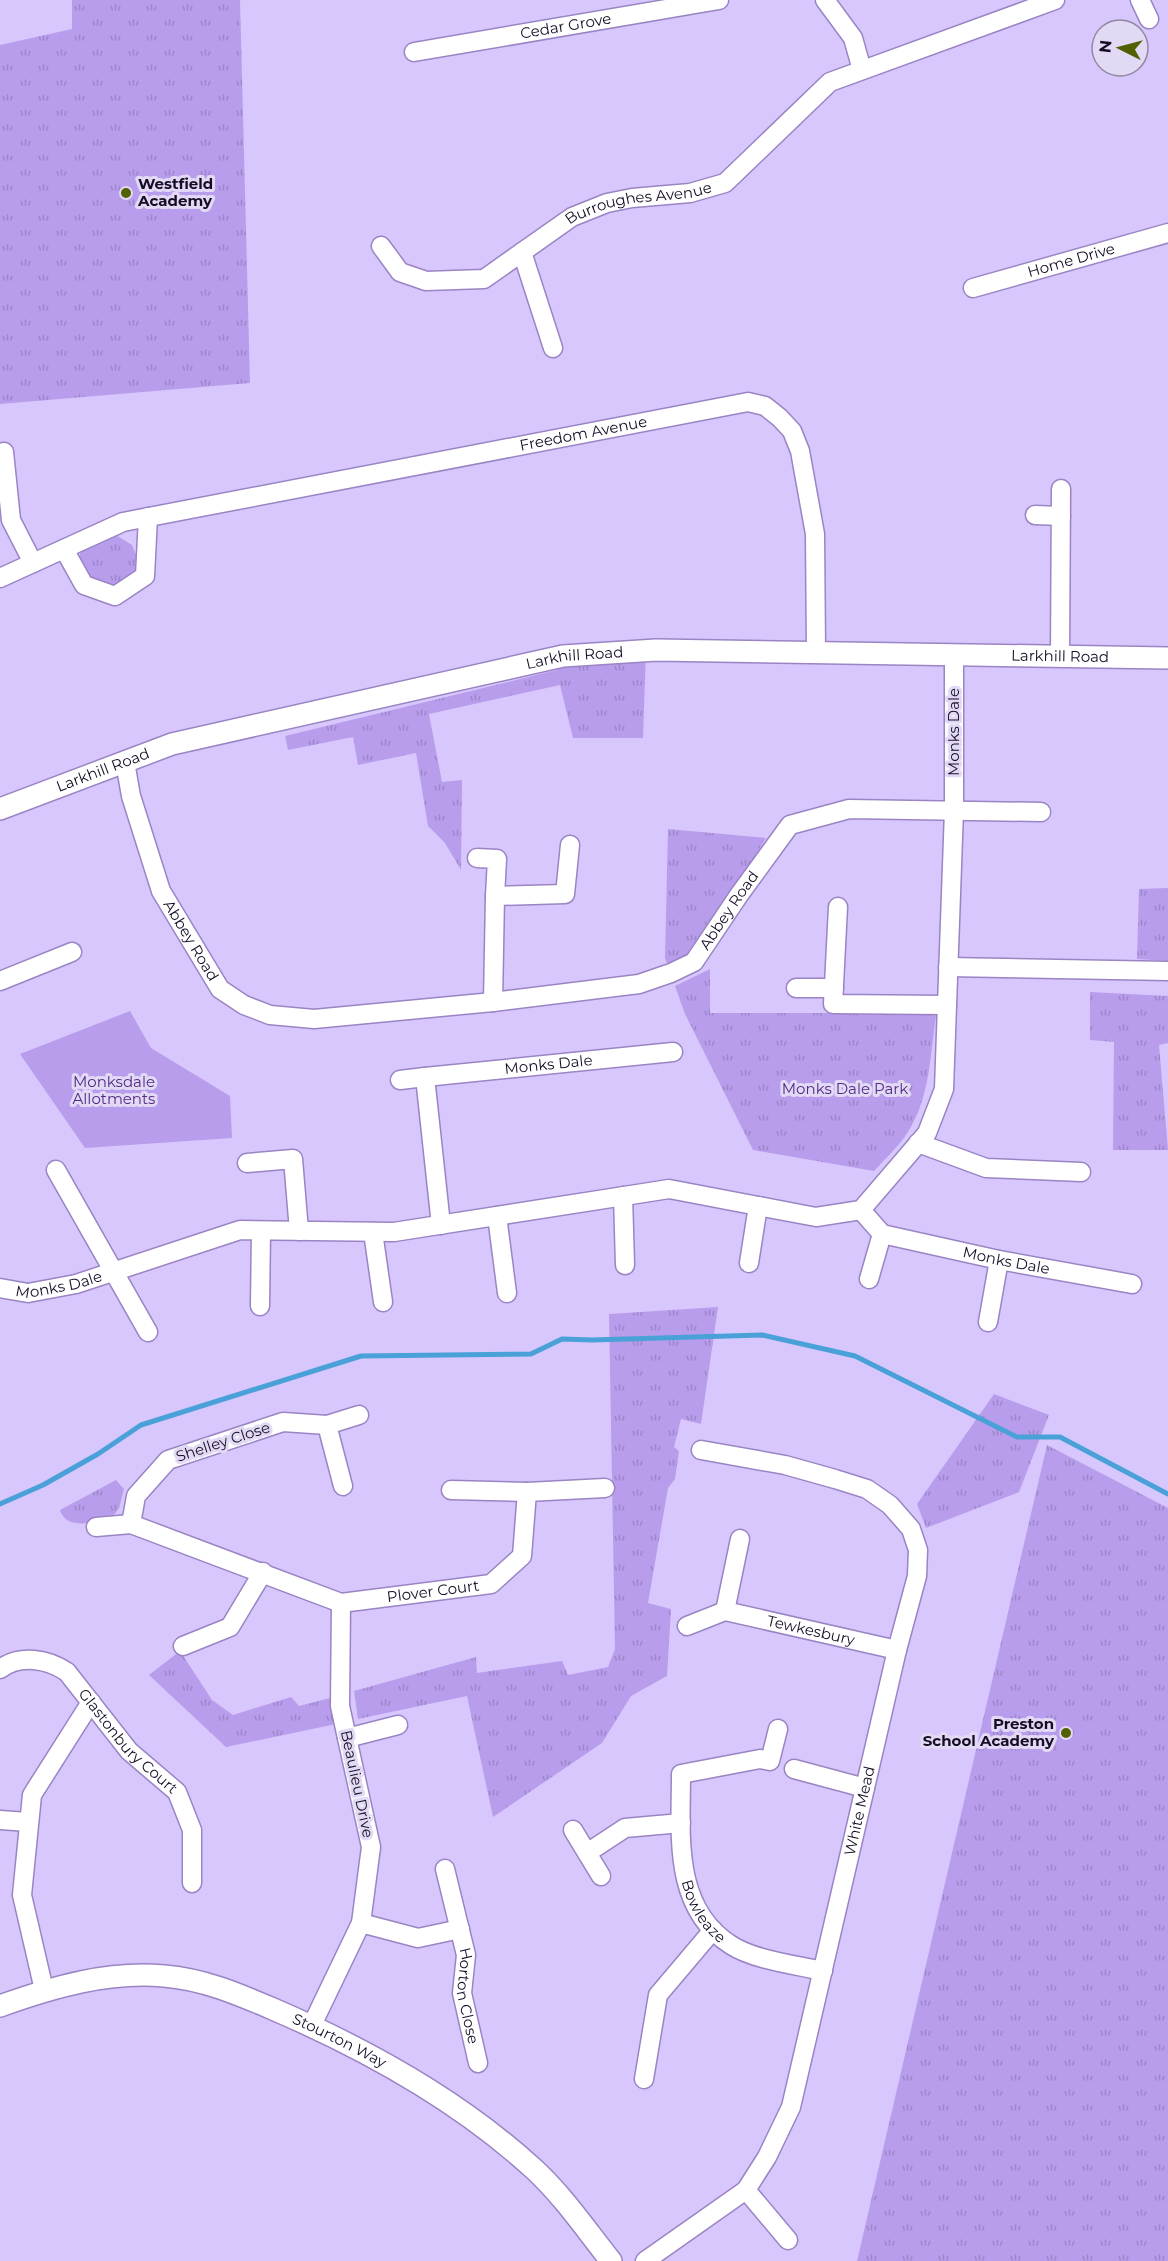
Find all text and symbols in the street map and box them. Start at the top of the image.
street label: Cedar Grove [519,9,613,43]
north arrow [1090,18,1150,78]
text: N [1095,39,1116,54]
place label: Westfield Academy [137,174,213,210]
street label: Burroughes Avenue [561,177,714,228]
marker: Westfield Academy [119,186,133,200]
street label: Home Drive [1025,238,1117,281]
street label: Freedom Avenue [518,412,649,455]
street label: Larkhill Road [524,642,624,673]
street label: Larkhill Road [1011,646,1109,666]
street label: Monks Dale [944,688,963,776]
street label: Larkhill Road [53,743,152,796]
street label: Abbey Road [695,867,762,953]
street label: Abbey Road [160,896,223,984]
street label: Monks Dale [504,1050,593,1078]
park label: Monksdale Allotments [73,1072,155,1108]
park label: Monks Dale Park [782,1079,908,1098]
street label: Monks Dale [961,1242,1051,1278]
street label: Monks Dale [14,1266,104,1302]
street label: Shelley Close [173,1417,272,1466]
street label: Plover Court [386,1576,480,1606]
street label: Tewkesbury [765,1611,858,1649]
street label: Glastonbury Court [75,1685,182,1797]
place label: Preston School Academy [923,1714,1055,1750]
marker: Preston School Academy [1059,1726,1073,1740]
street label: Beaulieu Drive [337,1728,378,1839]
street label: White Mead [840,1764,879,1857]
street label: Bowleaze [678,1877,730,1947]
street label: Horton Close [453,1945,483,2046]
street label: Stourton Way [290,2009,391,2072]

